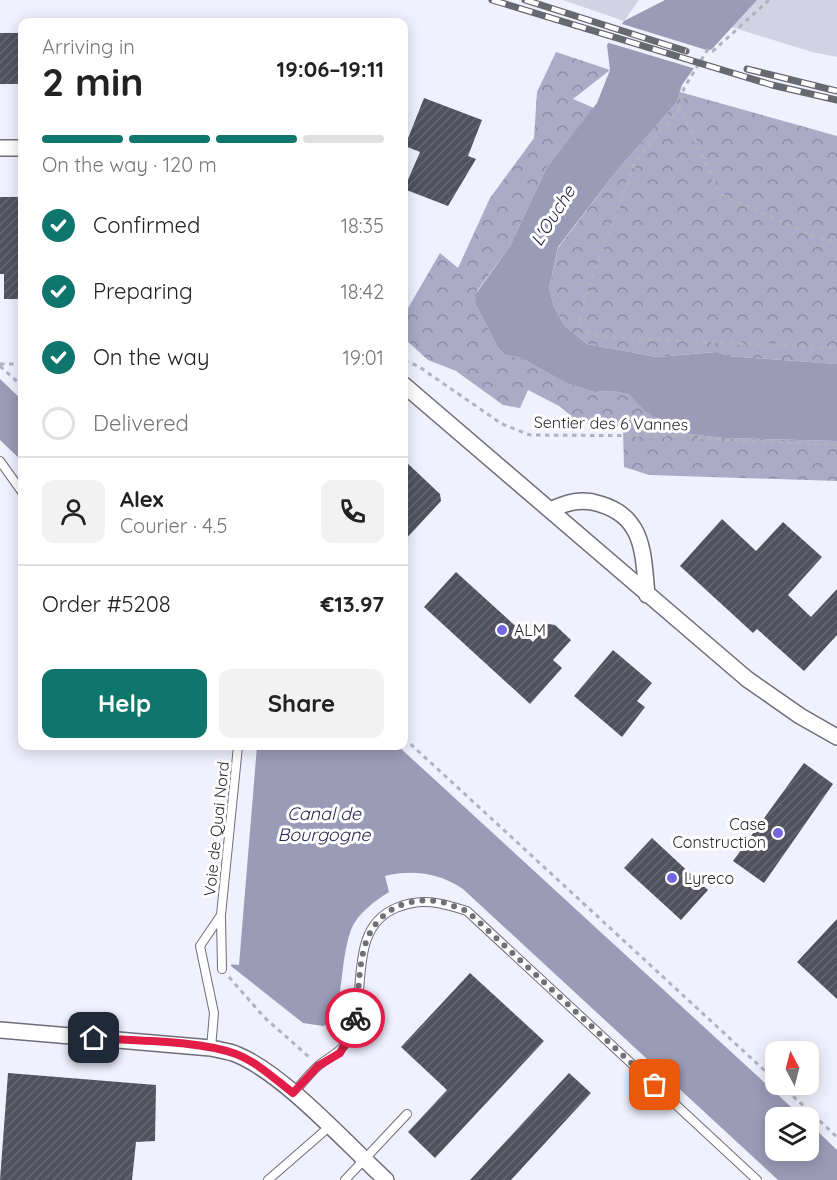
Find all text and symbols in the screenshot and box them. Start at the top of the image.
text: Arriving in [42,34,135,59]
text: 19:06–19:11 [277,55,384,83]
text: 2 min [42,57,144,106]
text: On the way · 120 m [42,152,217,177]
water label: L'Ouche [525,181,580,250]
icon: check [42,209,75,242]
text: Confirmed [93,211,200,239]
text: 18:35 [341,213,384,238]
icon: check [42,275,75,308]
text: Preparing [93,277,193,305]
text: 18:42 [340,279,384,304]
icon: check [42,341,75,374]
text: On the way [93,343,209,371]
text: 19:01 [342,345,384,370]
text: Delivered [93,409,189,437]
street label: Sentier des 6 Vannes [534,412,688,434]
button: person [42,480,105,543]
button: phone [321,480,384,543]
text: Alex [120,485,163,513]
text: Courier · 4.5 [120,513,227,538]
text: Order #5208 [42,590,171,618]
text: €13.97 [320,590,384,618]
place label: ALM [514,620,546,640]
marker: ALM [495,623,509,637]
button: Help [42,669,207,738]
button: Share [219,669,384,738]
street label: Voie de Quai Nord [199,760,233,898]
water label: Canal de Bourgogne [277,802,371,846]
place label: Case Construction [672,814,766,852]
marker: Case Construction [771,826,785,840]
place label: Lyreco [684,868,734,888]
marker: Lyreco [665,871,679,885]
courier [325,988,385,1048]
icon: bike [339,1002,372,1035]
pin [68,1012,119,1063]
icon: home [77,1021,110,1054]
north arrow [765,1041,819,1095]
map controls [765,1041,819,1161]
pin [629,1059,680,1110]
icon: bag [638,1068,671,1101]
button: layers [765,1107,819,1161]

